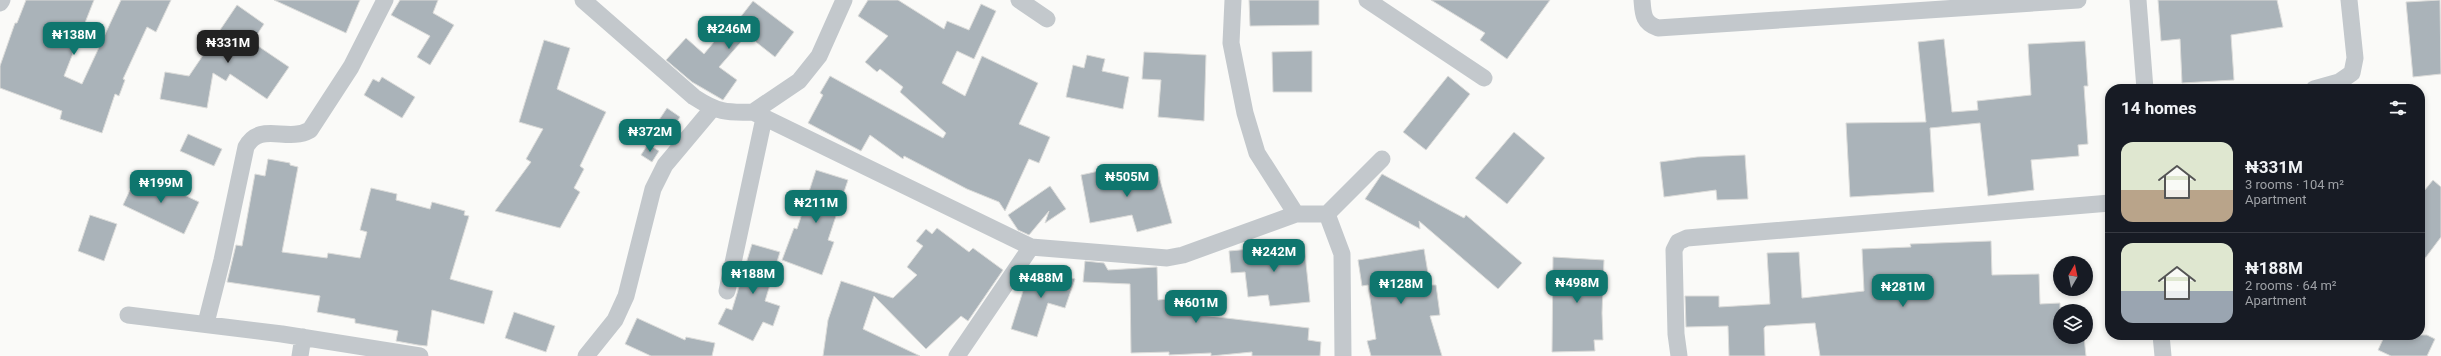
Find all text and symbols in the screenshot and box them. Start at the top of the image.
pin: ₦246M [701,16,757,50]
text: ₦246M [707,21,751,36]
pin: ₦138M [46,22,102,56]
text: ₦138M [52,27,96,42]
pin: ₦331M [200,30,256,64]
text: ₦331M [206,35,250,50]
icon: filters [2387,97,2409,119]
text: 14 homes [2121,98,2197,118]
pin: ₦372M [622,119,678,153]
text: ₦372M [628,124,672,139]
text: ₦331M [2245,157,2303,177]
icon: home [2153,158,2201,206]
pin: ₦505M [1099,164,1155,198]
text: ₦505M [1105,169,1149,184]
pin: ₦199M [133,170,189,204]
text: ₦199M [139,175,183,190]
text: 3 rooms · 104 m² [2245,177,2344,192]
pin: ₦211M [788,190,844,224]
text: Apartment [2245,192,2307,207]
text: ₦211M [794,195,838,210]
pin: ₦242M [1246,239,1302,273]
text: ₦242M [1252,244,1296,259]
north arrow [2053,256,2093,296]
map controls [2053,256,2093,344]
text: ₦188M [2245,258,2303,278]
icon: home [2153,259,2201,307]
pin: ₦188M [725,261,781,295]
pin: ₦488M [1013,265,1069,299]
text: ₦188M [731,266,775,281]
text: ₦488M [1019,270,1063,285]
pin: ₦498M [1549,270,1605,304]
pin: ₦128M [1373,271,1429,305]
pin: ₦281M [1875,274,1931,308]
text: ₦498M [1555,275,1599,290]
text: ₦128M [1379,276,1423,291]
text: 2 rooms · 64 m² [2245,278,2337,293]
text: ₦281M [1881,279,1925,294]
pin: ₦601M [1168,290,1224,324]
text: Apartment [2245,293,2307,308]
text: ₦601M [1174,295,1218,310]
button: layers [2053,304,2093,344]

